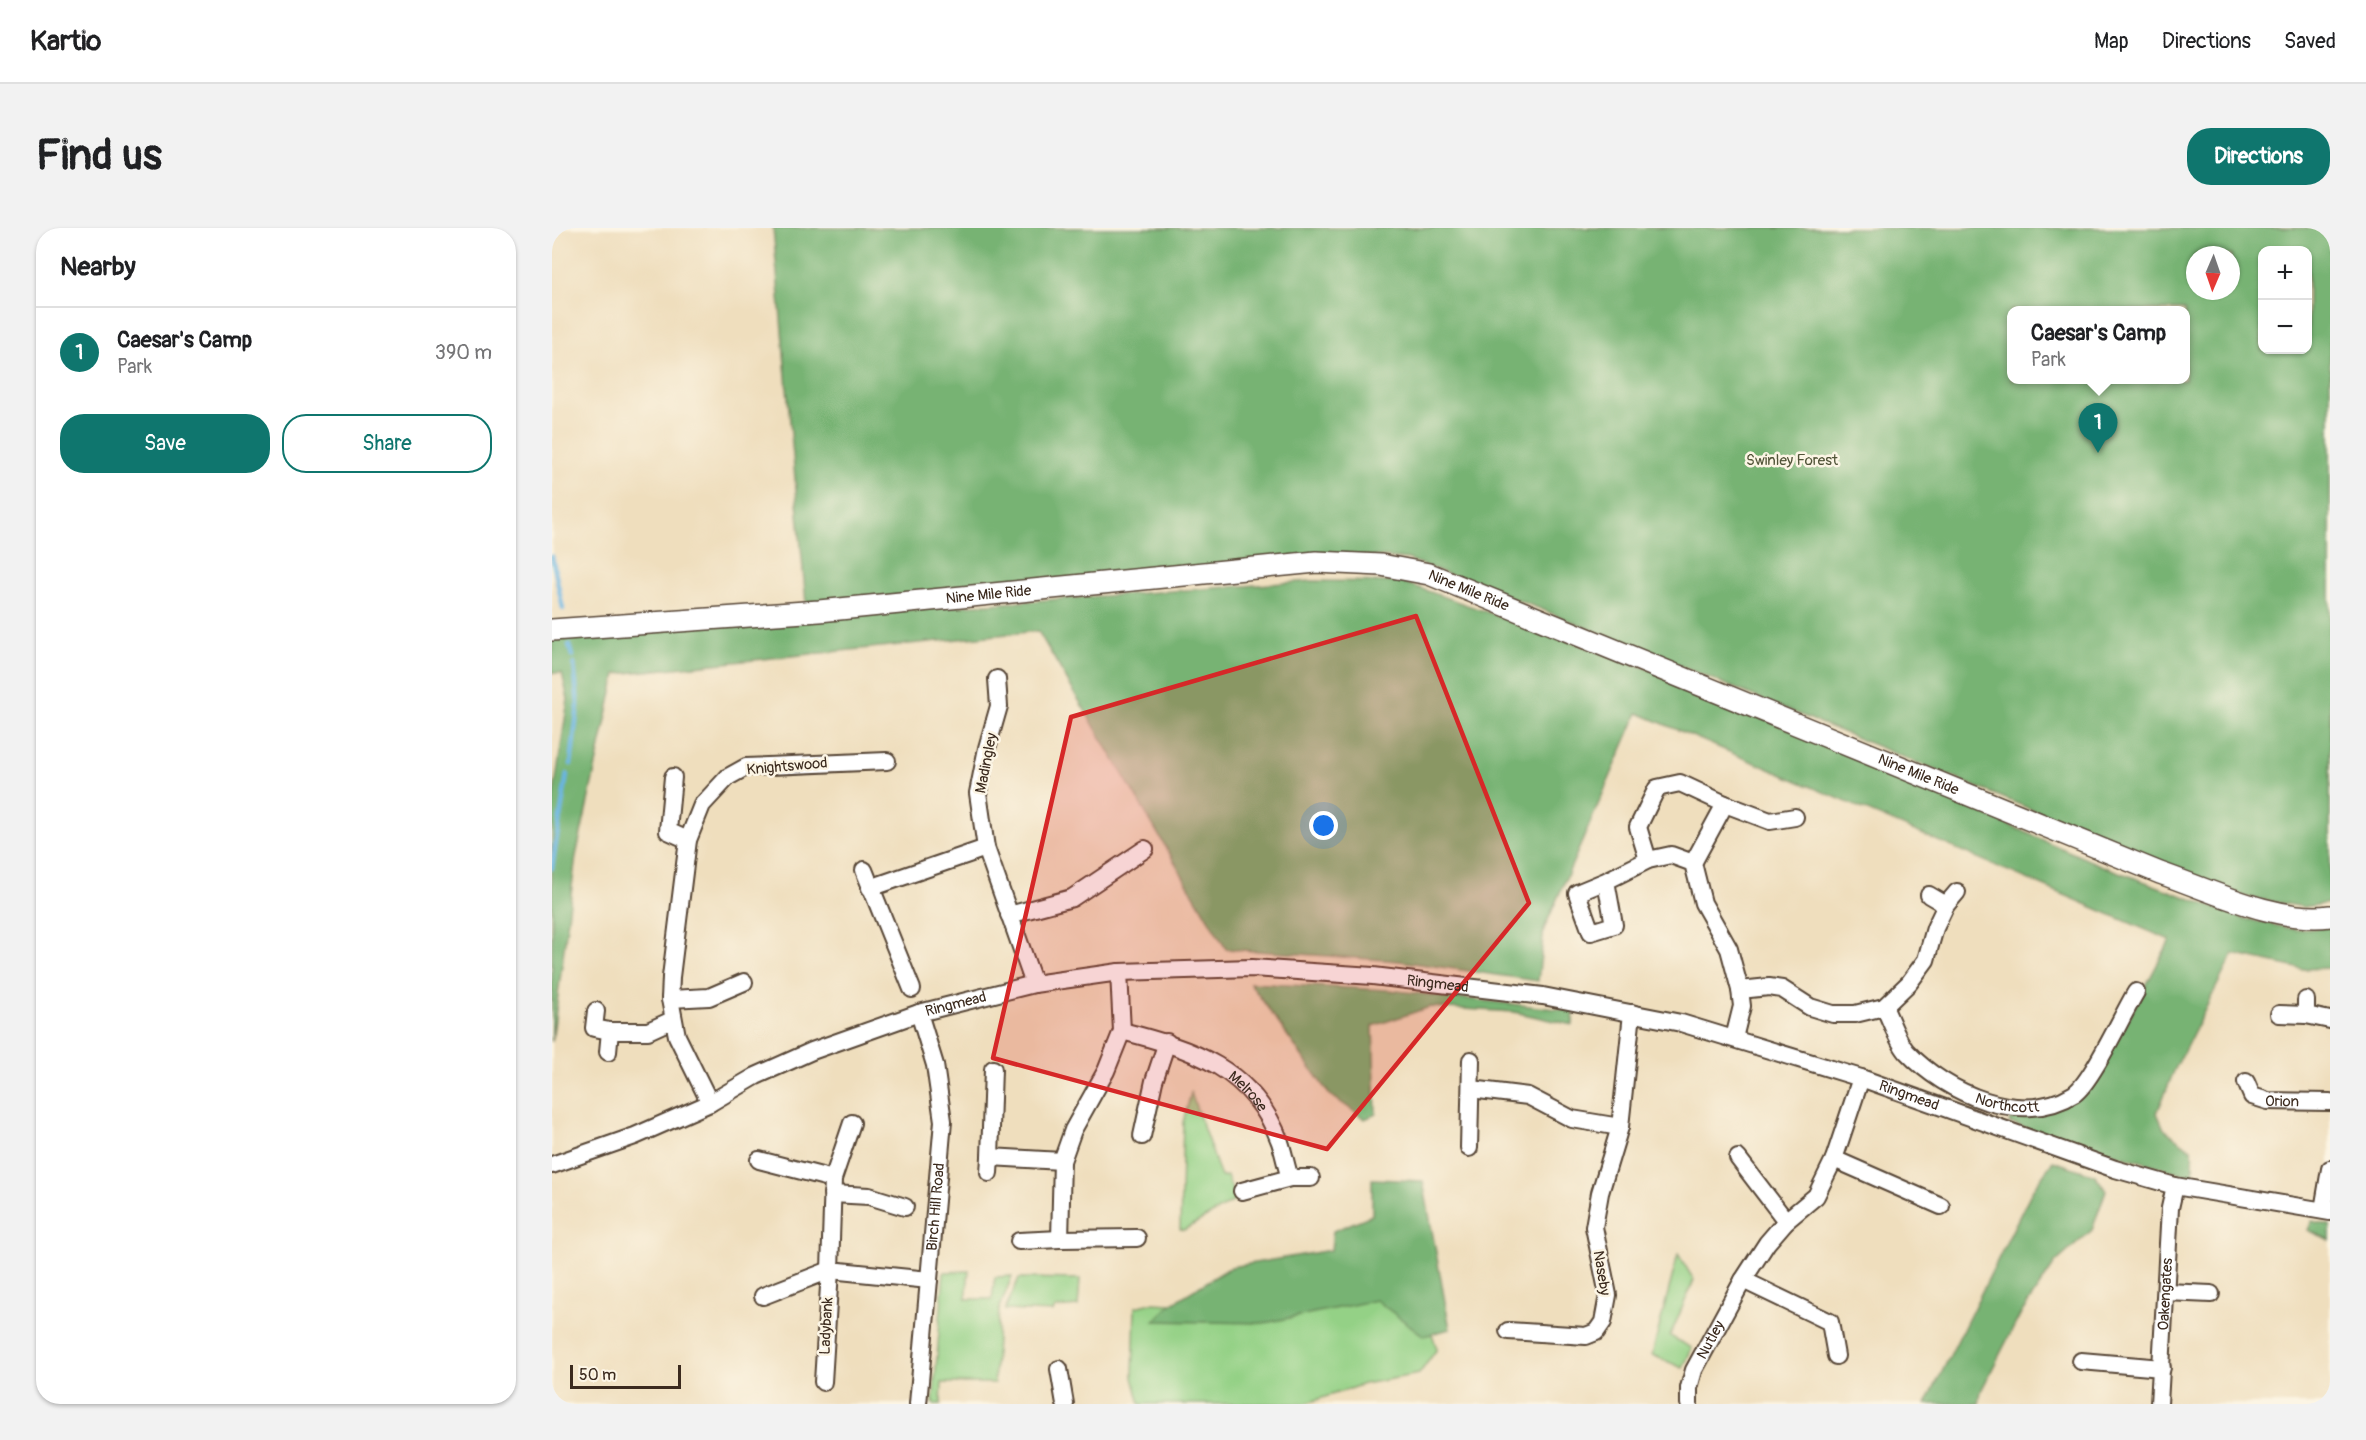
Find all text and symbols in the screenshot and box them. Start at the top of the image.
text: Kartio [30,24,101,59]
text: Map [2094,28,2129,55]
text: Directions [2162,28,2251,55]
text: Saved [2284,28,2336,55]
button: Directions [2187,128,2330,185]
text: Find us [36,130,162,182]
north arrow [2186,246,2240,300]
map controls [2258,246,2312,354]
button: + [2258,246,2312,300]
text: Nearby [60,251,136,283]
button: − [2258,300,2312,354]
popup [2007,306,2190,384]
text: Caesar's Camp [2031,319,2166,347]
text: Caesar's Camp [117,326,252,354]
text: 1 [76,340,83,365]
text: 390 m [435,340,492,365]
text: Park [2031,347,2066,372]
text: Park [117,354,152,379]
pin: 1 [2078,404,2118,453]
button: Save [60,414,270,473]
button: Share [282,414,492,473]
park label: Swinley Forest [1746,451,1839,470]
street label: Nine Mile Ride [1425,566,1512,616]
street label: Nine Mile Ride [945,581,1033,608]
street label: Madingley [971,731,1002,795]
street label: Nine Mile Ride [1875,750,1962,800]
street label: Knightswood [746,753,828,780]
your location [1309,811,1338,840]
street label: Ringmead [1406,971,1470,997]
street label: Ringmead [923,987,988,1021]
street label: Melrose [1224,1067,1272,1116]
street label: Ringmead [1876,1076,1942,1115]
street label: Northcott [1972,1089,2041,1117]
street label: Orion [2265,1092,2299,1111]
street label: Birch Hill Road [923,1162,949,1252]
street label: Naseby [1589,1249,1614,1297]
street label: Oakengates [2154,1257,2177,1331]
street label: Ladybank [815,1296,838,1355]
street label: Nutley [1693,1317,1729,1363]
scale bar [570,1362,681,1390]
text: 50 m [579,1365,616,1385]

